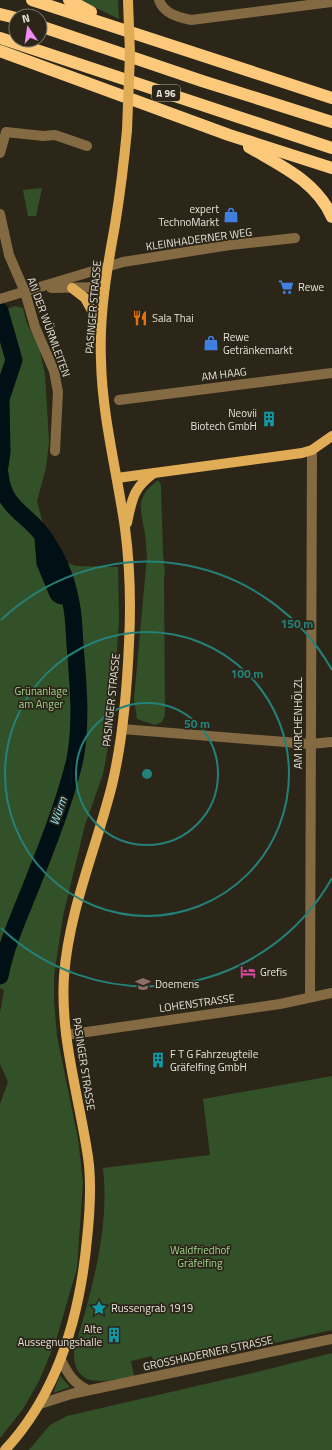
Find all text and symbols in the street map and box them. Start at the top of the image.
north arrow [8,8,48,48]
text: N [20,10,31,27]
road number: A 96 [152,85,180,101]
place label: expert TechnoMarkt [159,201,219,230]
shop icon: expert TechnoMarkt [222,206,240,224]
street label: KLEINHADERNER WEG [145,224,253,254]
street label: PASINGER STRASSE [81,260,105,354]
street label: AN DER WÜRMLEITEN [24,275,74,379]
supermarket icon: Rewe [277,278,295,296]
place label: Rewe [298,279,325,295]
restaurant icon: Sala Thai [131,309,149,327]
place label: Sala Thai [152,310,194,326]
place label: Rewe Getränkemarkt [223,329,293,358]
shop icon: Rewe Getränkemarkt [202,334,220,352]
street label: AM HAAG [200,363,248,385]
place label: Neovii Biotech GmbH [190,405,257,434]
building icon: Neovii Biotech GmbH [260,410,278,428]
text: 150 m [281,614,313,633]
street label: PASINGER STRASSE [98,653,124,747]
text: 100 m [231,664,263,683]
street label: AM KIRCHENHÖLZL [290,676,306,769]
park label: Grünanlage am Anger [14,683,68,712]
text: 50 m [184,714,210,733]
centre of rings [140,767,154,781]
water label: Würm [44,794,72,828]
hotel icon: Grefis [239,963,257,981]
place label: Grefis [260,964,287,980]
school or university icon: Doemens [134,975,152,993]
place label: Doemens [155,976,199,992]
street label: LOHENSTRASSE [158,990,236,1016]
street label: PASINGER STRASSE [69,1016,99,1112]
place label: F T G Fahrzeugteile Gräfelfing GmbH [170,1046,259,1075]
building icon: F T G Fahrzeugteile Gräfelfing GmbH [149,1051,167,1069]
park label: Waldfriedhof Gräfelfing [170,1242,230,1271]
place icon: Russengrab 1919 [90,1299,108,1317]
place label: Russengrab 1919 [111,1300,193,1316]
place label: Alte Aussegnungshalle [18,1321,102,1350]
building icon: Alte Aussegnungshalle [105,1326,123,1344]
street label: GROSSHADERNER STRASSE [142,1331,274,1375]

